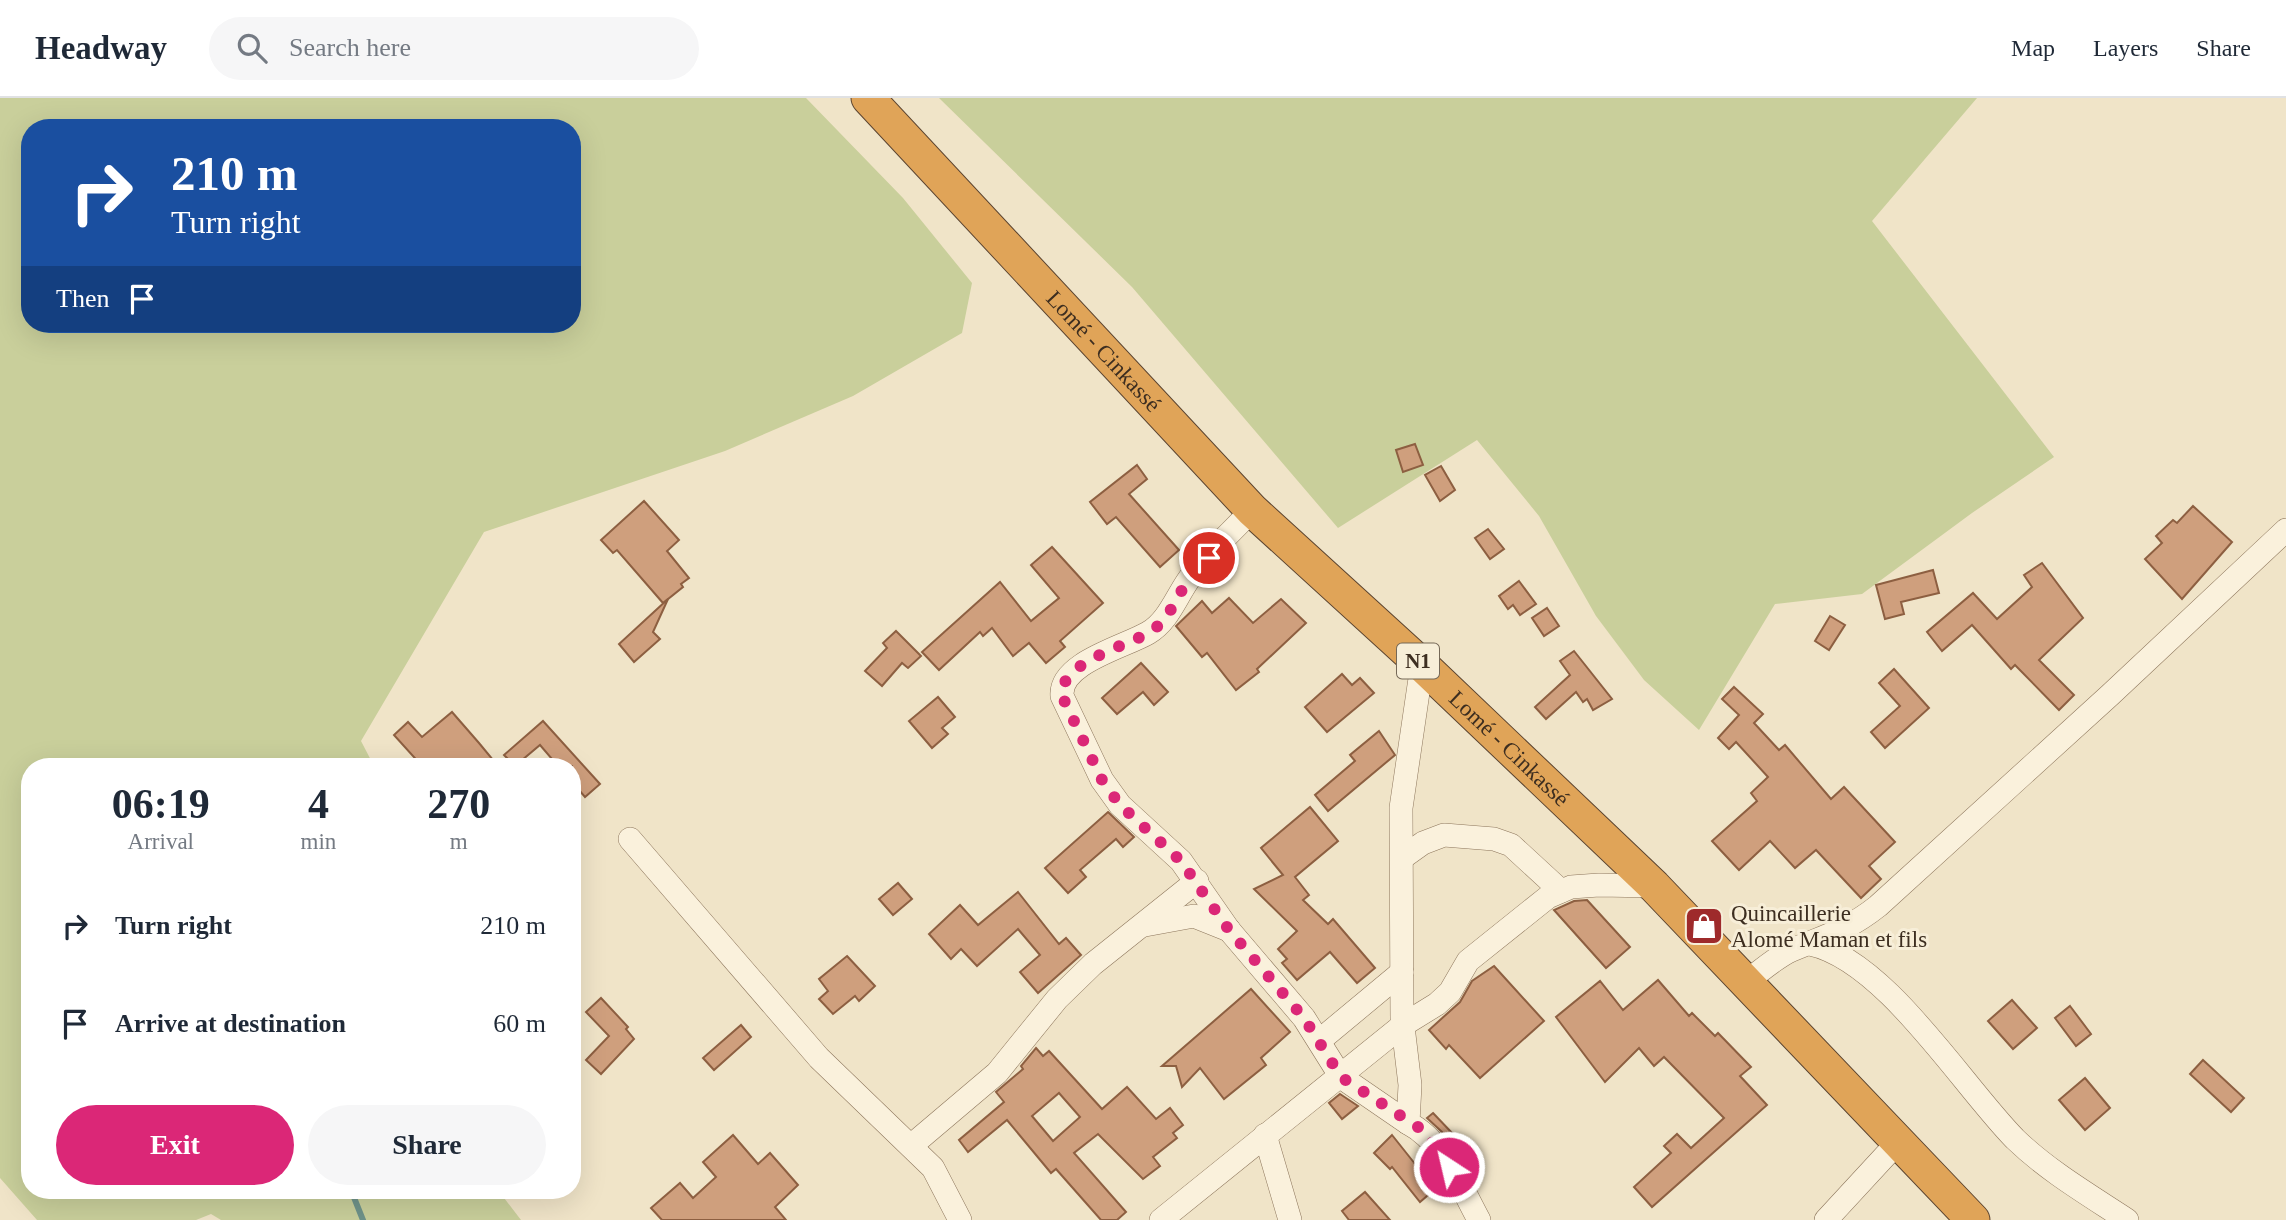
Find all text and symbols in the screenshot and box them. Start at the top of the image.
search box [209,17,699,80]
icon: search [233,29,271,67]
text: Headway [35,30,167,66]
text: Search here [289,33,411,62]
text: Map [2011,35,2055,61]
text: Layers [2093,35,2158,61]
text: Share [2196,35,2251,61]
text: 210 m [171,146,298,201]
icon: right [56,147,147,238]
text: Turn right [171,204,301,240]
icon: arrive [123,280,161,318]
text: Then [56,284,109,313]
street label: Lomé - Cinkassé [1042,286,1166,417]
pin [1179,528,1239,588]
icon: arrive [1190,539,1228,577]
road number: N1 [1397,644,1439,678]
street label: Lomé - Cinkassé [1444,685,1574,811]
text: 06:19 [112,781,210,827]
text: 4 [308,781,329,827]
text: 270 [427,781,490,827]
text: Arrival [128,829,194,854]
text: min [301,829,336,854]
text: m [450,829,468,854]
place label: Quincaillerie Alomé Maman et fils [1731,901,1927,952]
shop icon: Quincaillerie Alomé Maman et fils [1683,905,1725,947]
icon: right [56,907,94,945]
text: Turn right [115,911,232,940]
text: 210 m [480,911,546,940]
icon: arrive [56,1005,94,1043]
text: Arrive at destination [115,1009,346,1038]
text: 60 m [493,1009,546,1038]
button: Exit [56,1105,294,1185]
button: Share [308,1105,546,1185]
position arrow [1412,1130,1486,1204]

